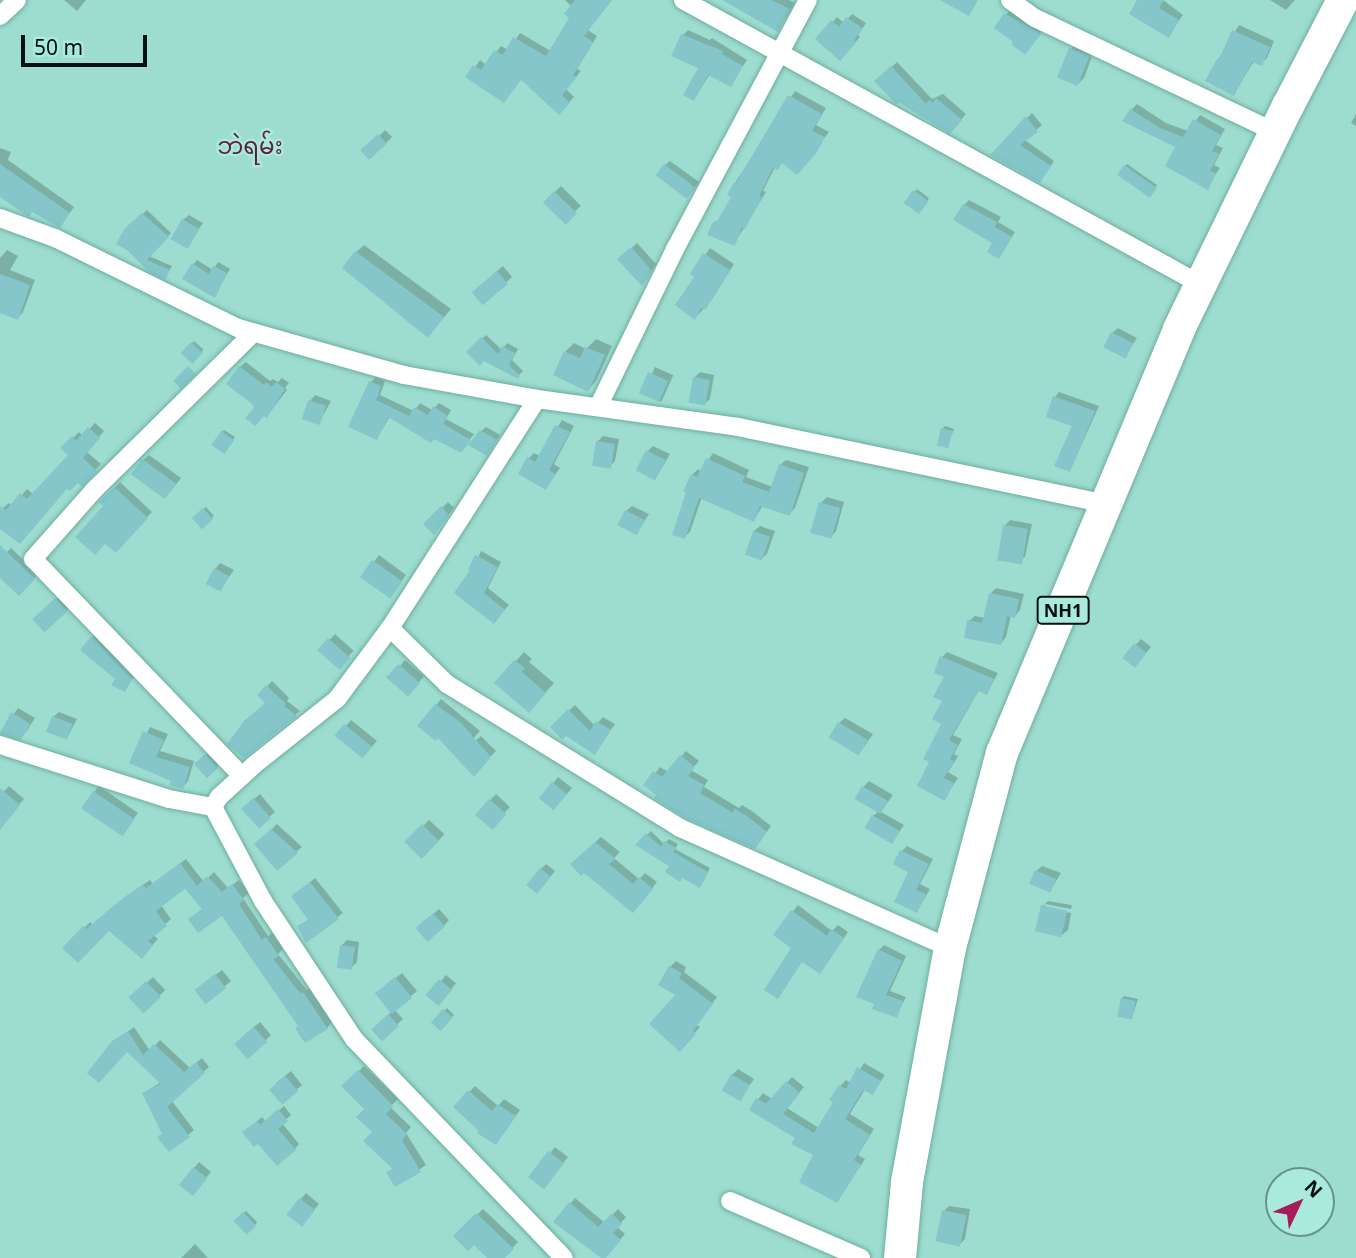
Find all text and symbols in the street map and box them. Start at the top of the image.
scale bar [24,21,150,65]
text: 50 m [34,33,83,61]
district label: ဘဲရမ်း [217,131,283,159]
road number: NH1 [1035,596,1091,624]
north arrow [1265,1167,1335,1237]
text: N [1299,1174,1328,1203]

